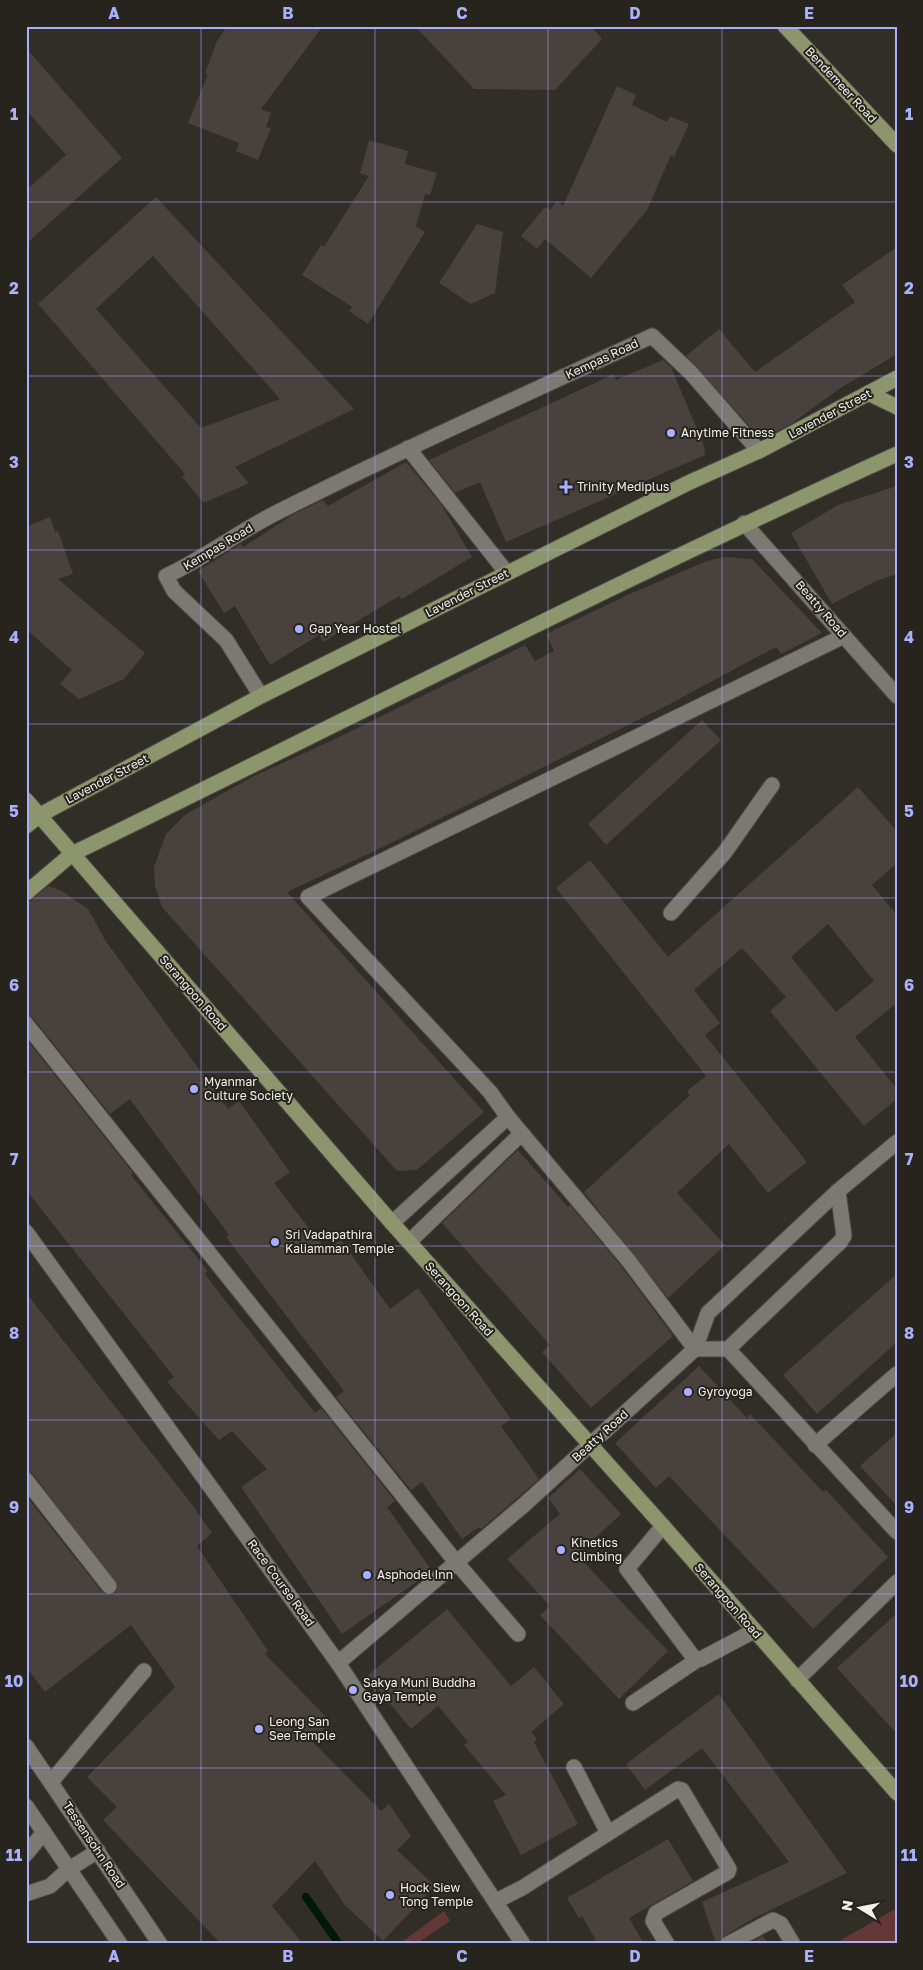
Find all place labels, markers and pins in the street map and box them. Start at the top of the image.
place label: Anytime Fitness [681,425,774,440]
marker: Anytime Fitness [665,427,677,439]
place label: Trinity Mediplus [577,479,669,494]
marker: Trinity Mediplus [559,480,573,494]
place label: Gap Year Hostel [309,621,401,636]
marker: Gap Year Hostel [293,623,305,635]
place label: Myanmar Culture Society [204,1074,293,1103]
marker: Myanmar Culture Society [188,1083,200,1095]
place label: Sri Vadapathira Kaliamman Temple [285,1227,394,1256]
marker: Sri Vadapathira Kaliamman Temple [269,1236,281,1248]
place label: Gyroyoga [698,1384,753,1399]
marker: Gyroyoga [682,1386,694,1398]
place label: Kinetics Climbing [571,1535,622,1564]
marker: Kinetics Climbing [555,1544,567,1556]
place label: Asphodel Inn [377,1567,453,1582]
marker: Asphodel Inn [361,1569,373,1581]
place label: Sakya Muni Buddha Gaya Temple [363,1675,476,1704]
marker: Sakya Muni Buddha Gaya Temple [347,1684,359,1696]
place label: Leong San See Temple [269,1714,336,1743]
marker: Leong San See Temple [253,1723,265,1735]
place label: Hock Siew Tong Temple [400,1880,473,1909]
marker: Hock Siew Tong Temple [384,1889,396,1901]

